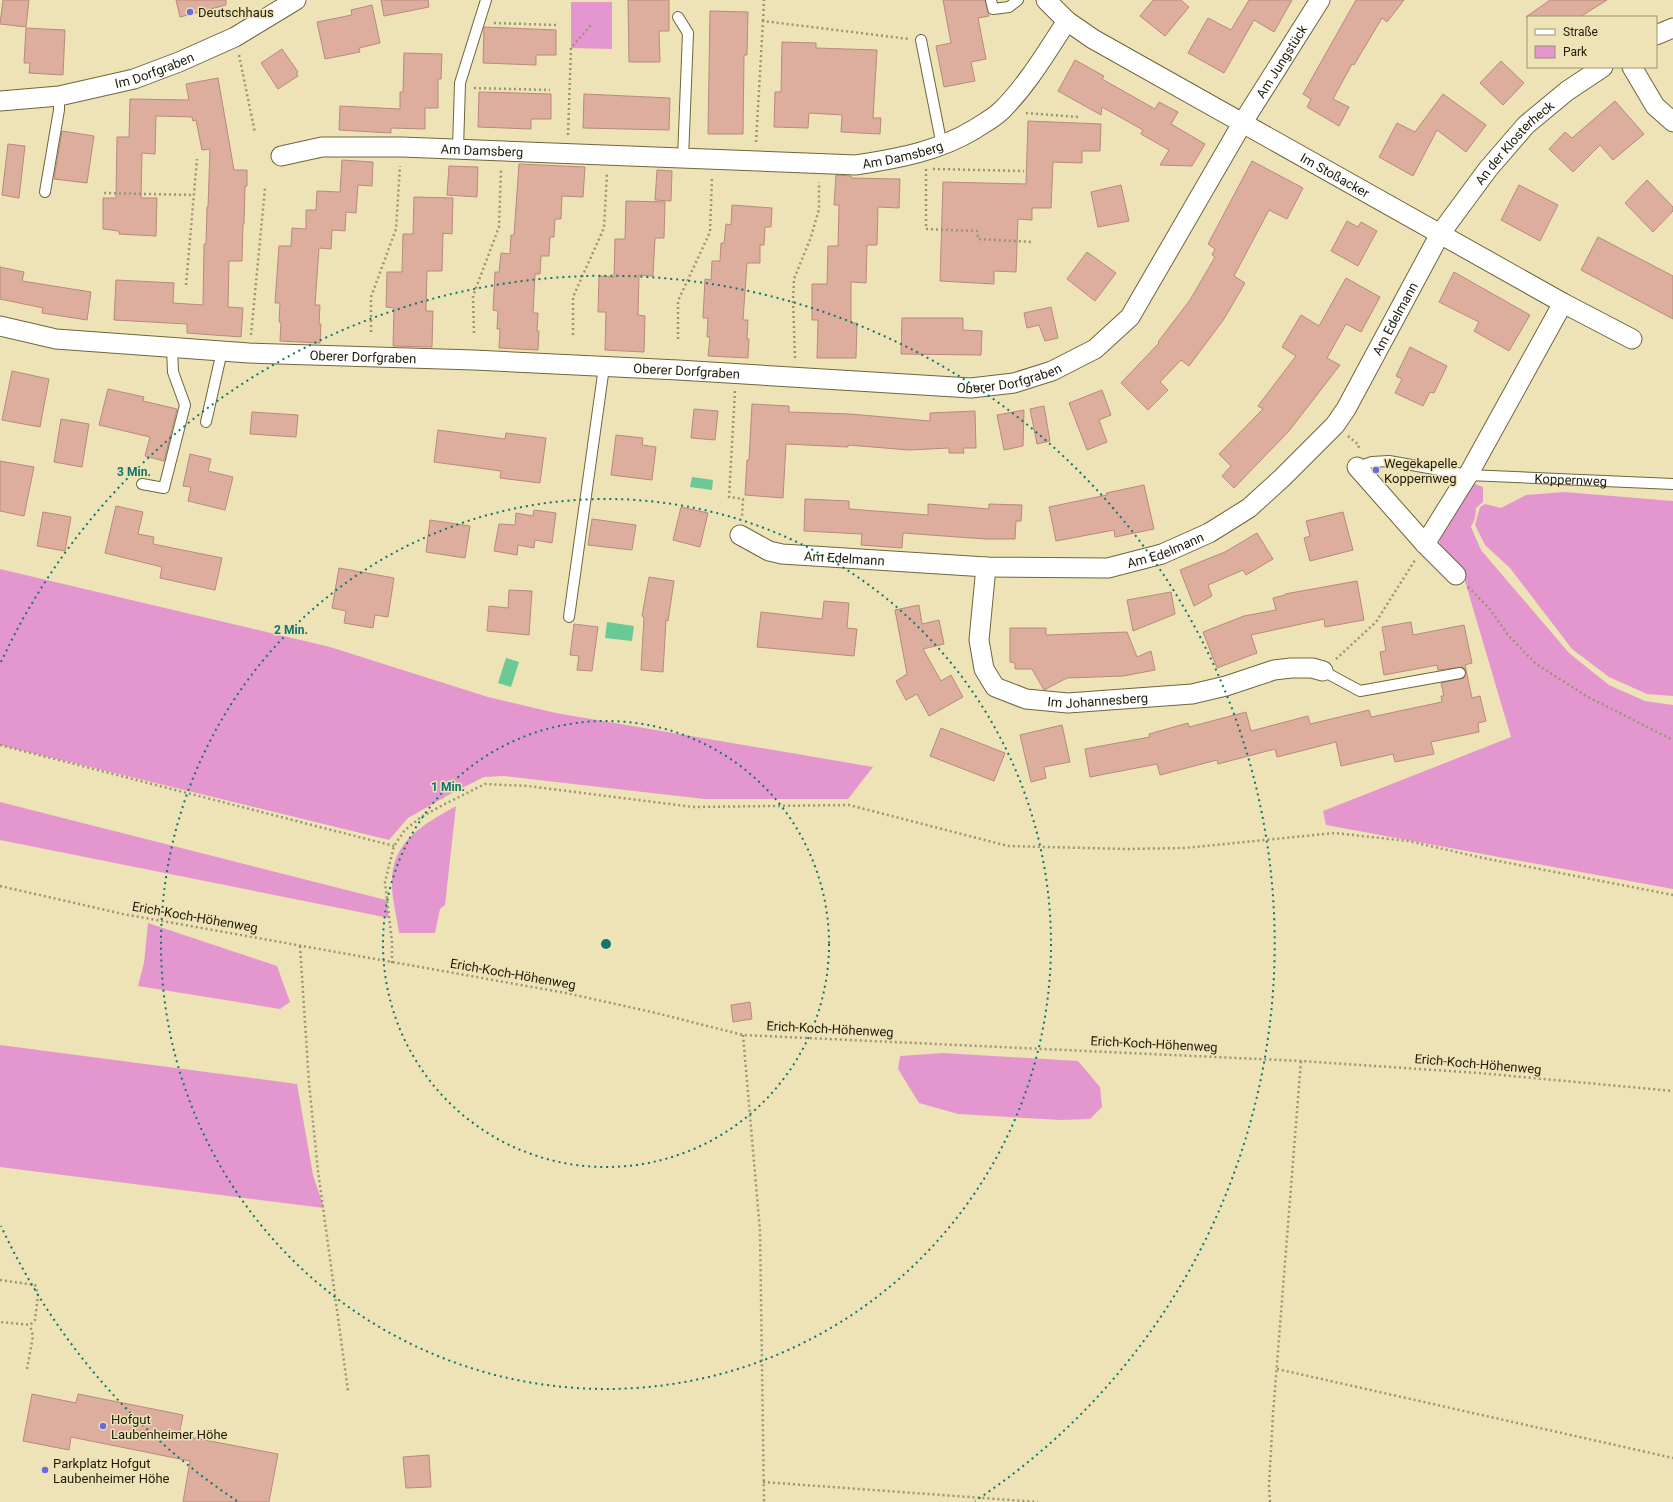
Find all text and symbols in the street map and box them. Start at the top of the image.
place label: Deutschhaus [198,5,274,20]
marker: Deutschhaus [185,7,195,17]
legend [1527,16,1657,68]
street label: Am Jungstück [1253,22,1310,101]
text: Straße [1563,25,1598,39]
text: Park [1563,45,1588,59]
street label: Im Dorfgraben [113,49,196,91]
street label: An der Klosterheck [1472,97,1557,187]
street label: Am Damsberg [861,138,945,171]
street label: Am Damsberg [440,141,524,159]
street label: Im Stoßacker [1298,150,1373,201]
street label: Am Edelmann [1369,279,1420,358]
street label: Oberer Dorfgraben [309,347,417,366]
street label: Oberer Dorfgraben [633,360,740,381]
street label: Oberer Dorfgraben [956,360,1064,396]
place label: Wegekapelle Koppernweg [1384,456,1458,486]
text: 3 Min. [117,465,151,479]
marker: Wegekapelle Koppernweg [1371,465,1381,475]
street label: Koppernweg [1534,470,1607,489]
street label: Am Edelmann [1125,529,1206,570]
street label: Am Edelmann [804,548,885,568]
text: 2 Min. [274,623,308,637]
street label: Im Johannesberg [1047,690,1148,711]
text: 1 Min. [431,780,465,794]
street label: Erich-Koch-Höhenweg [131,899,259,935]
centre of rings [599,937,613,951]
street label: Erich-Koch-Höhenweg [449,956,577,992]
street label: Erich-Koch-Höhenweg [766,1018,894,1040]
street label: Erich-Koch-Höhenweg [1090,1033,1218,1055]
street label: Erich-Koch-Höhenweg [1414,1051,1542,1077]
place label: Hofgut Laubenheimer Höhe [111,1412,228,1442]
marker: Hofgut Laubenheimer Höhe [98,1421,108,1431]
place label: Parkplatz Hofgut Laubenheimer Höhe [53,1456,170,1486]
marker: Parkplatz Hofgut Laubenheimer Höhe [40,1465,50,1475]

